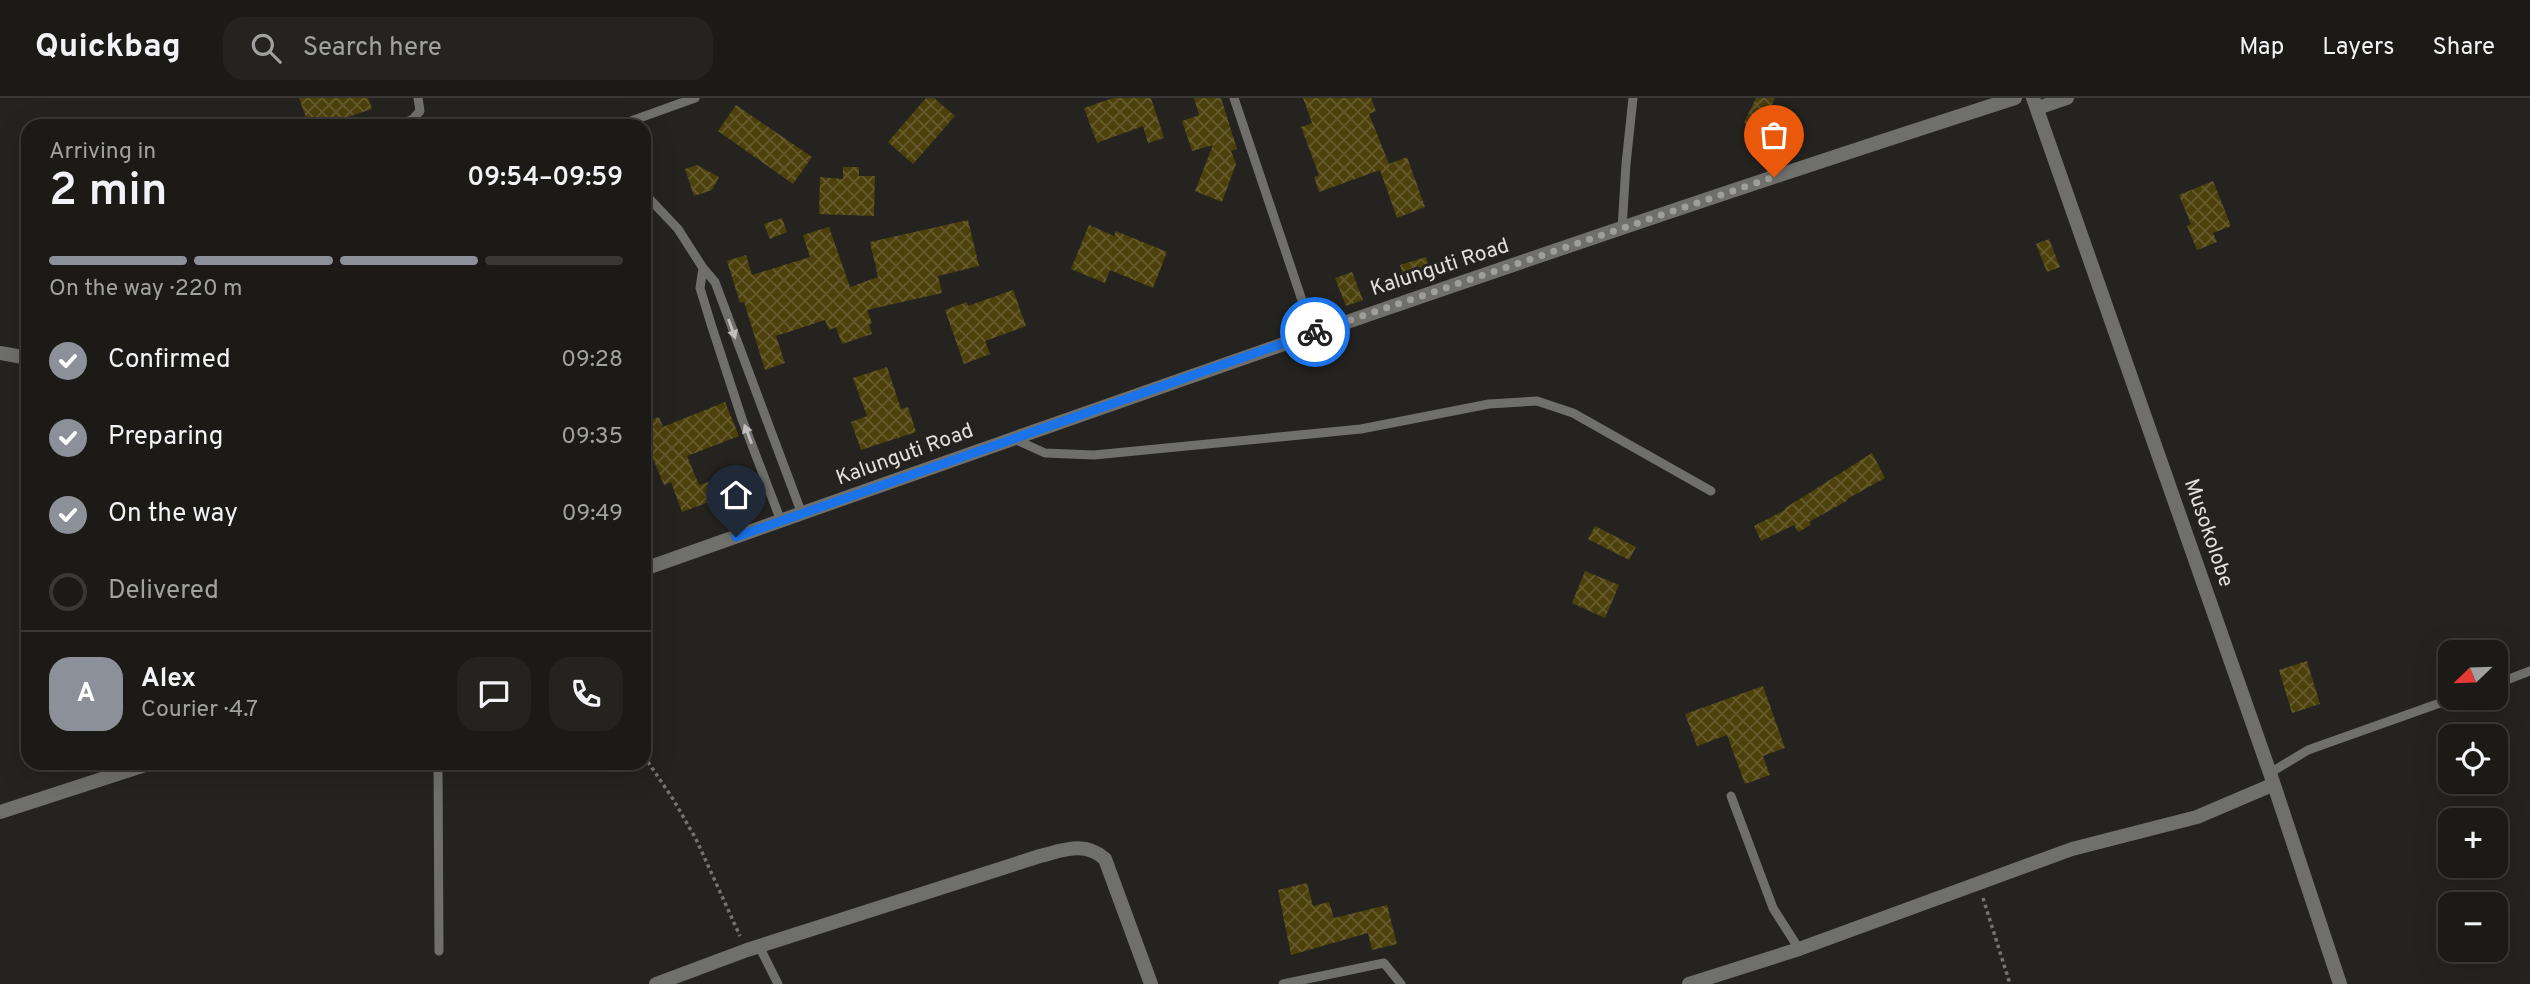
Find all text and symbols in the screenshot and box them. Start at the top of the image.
search box [223,17,713,80]
text: Quickbag [35,27,181,69]
icon: search [247,29,285,67]
text: Search here [303,32,442,65]
text: Map [2239,33,2284,63]
text: Layers [2322,33,2394,63]
text: Share [2432,33,2495,63]
pin [1744,105,1804,177]
icon: bag [1755,116,1793,154]
text: Arriving in [49,138,156,167]
text: 09:54–09:59 [467,162,623,195]
text: 2 min [49,163,168,222]
street label: Kalunguti Road [1367,233,1513,303]
text: On the way · 220 m [49,275,243,304]
courier [1280,297,1350,367]
icon: bike [1296,313,1334,351]
one-way arrow [726,319,737,340]
icon: check [49,342,87,380]
text: Confirmed [108,344,231,377]
text: 09:28 [561,346,623,375]
street label: Kalunguti Road [833,418,977,492]
icon: check [49,419,87,457]
text: Preparing [108,421,223,454]
text: 09:35 [561,423,623,452]
one-way arrow [743,423,754,444]
pin [706,465,766,537]
street label: Musokolobe [2177,475,2239,591]
icon: home [717,476,755,514]
icon: check [49,496,87,534]
text: On the way [108,498,238,531]
text: 09:49 [562,500,623,529]
text: Delivered [108,575,219,608]
north arrow [2438,640,2508,710]
map controls [2438,640,2508,962]
button: chat [457,657,531,731]
button: phone [549,657,623,731]
text: Alex [141,663,196,696]
text: A [77,678,95,711]
text: Courier · 4.7 [141,696,258,725]
button: locate [2438,724,2508,794]
button: + [2438,808,2508,878]
button: − [2438,892,2508,962]

